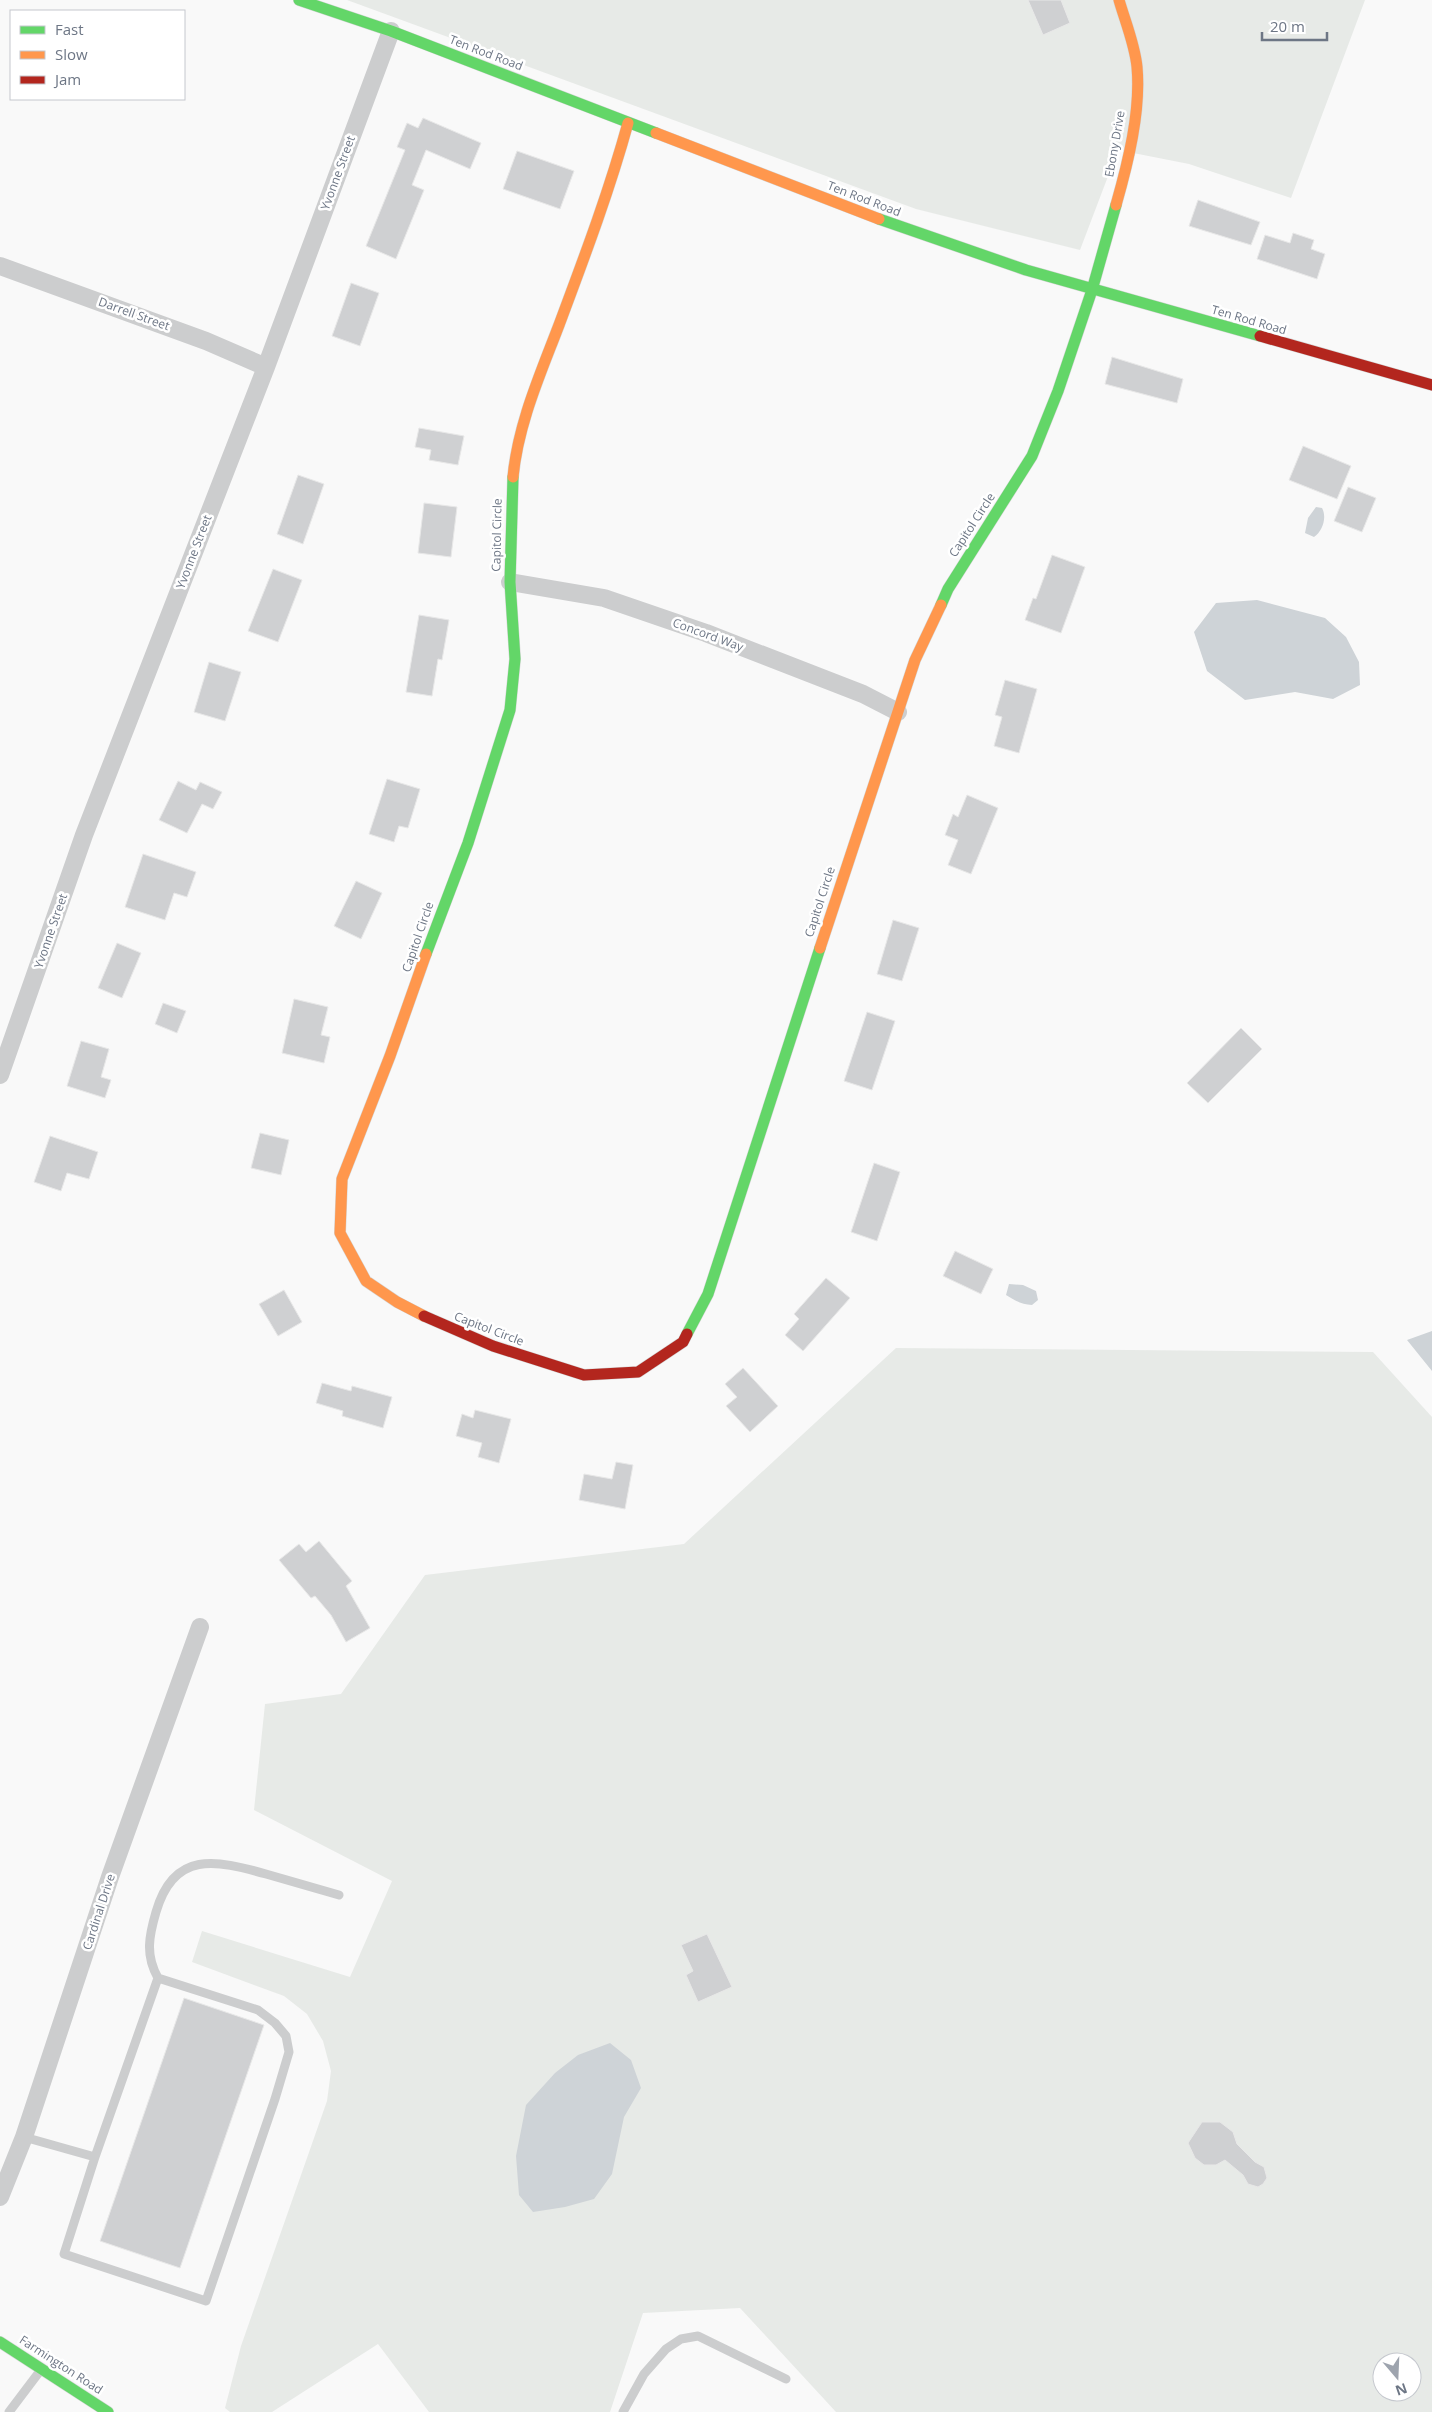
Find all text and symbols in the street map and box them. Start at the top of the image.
legend [10,10,185,100]
scale bar [1262,10,1327,42]
text: 20 m [1270,16,1305,36]
text: Fast [55,19,84,39]
street label: Ten Rod Road [447,31,525,74]
text: Slow [55,44,88,64]
text: Jam [53,69,81,89]
street label: Ebony Drive [1100,109,1129,178]
street label: Yvonne Street [316,133,359,212]
street label: Ten Rod Road [825,177,903,220]
street label: Darrell Street [96,293,172,334]
street label: Ten Rod Road [1210,301,1289,338]
street label: Capitol Circle [945,489,999,560]
street label: Capitol Circle [487,498,506,572]
street label: Yvonne Street [172,512,215,591]
street label: Concord Way [670,614,747,656]
street label: Capitol Circle [800,864,839,939]
street label: Yvonne Street [30,891,71,970]
street label: Capitol Circle [398,899,438,974]
street label: Capitol Circle [452,1307,527,1350]
street label: Cardinal Drive [78,1871,119,1952]
street label: Farmington Road [16,2331,106,2398]
north arrow [1372,2352,1422,2402]
text: N [1393,2379,1410,2401]

